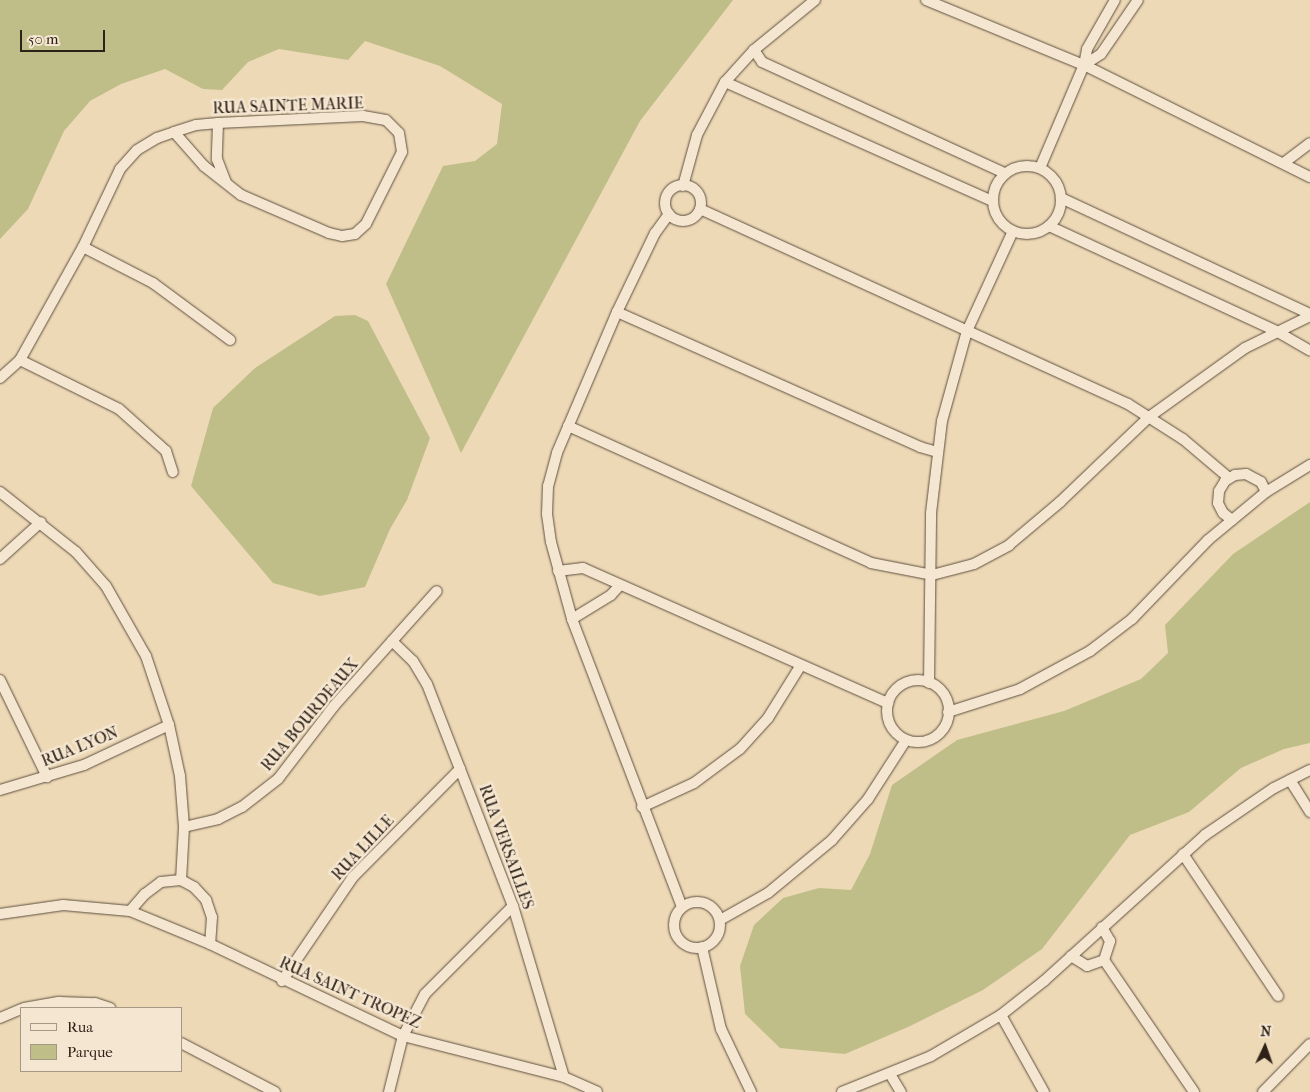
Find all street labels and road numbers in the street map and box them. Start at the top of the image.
street label: RUA SAINTE MARIE [212,94,364,118]
street label: RUA BOURDEAUX [257,655,363,775]
street label: RUA LYON [39,723,121,771]
street label: RUA VERSAILLES [475,782,537,912]
street label: RUA LILLE [328,811,398,885]
street label: RUA SAINT TROPEZ [276,953,424,1033]

